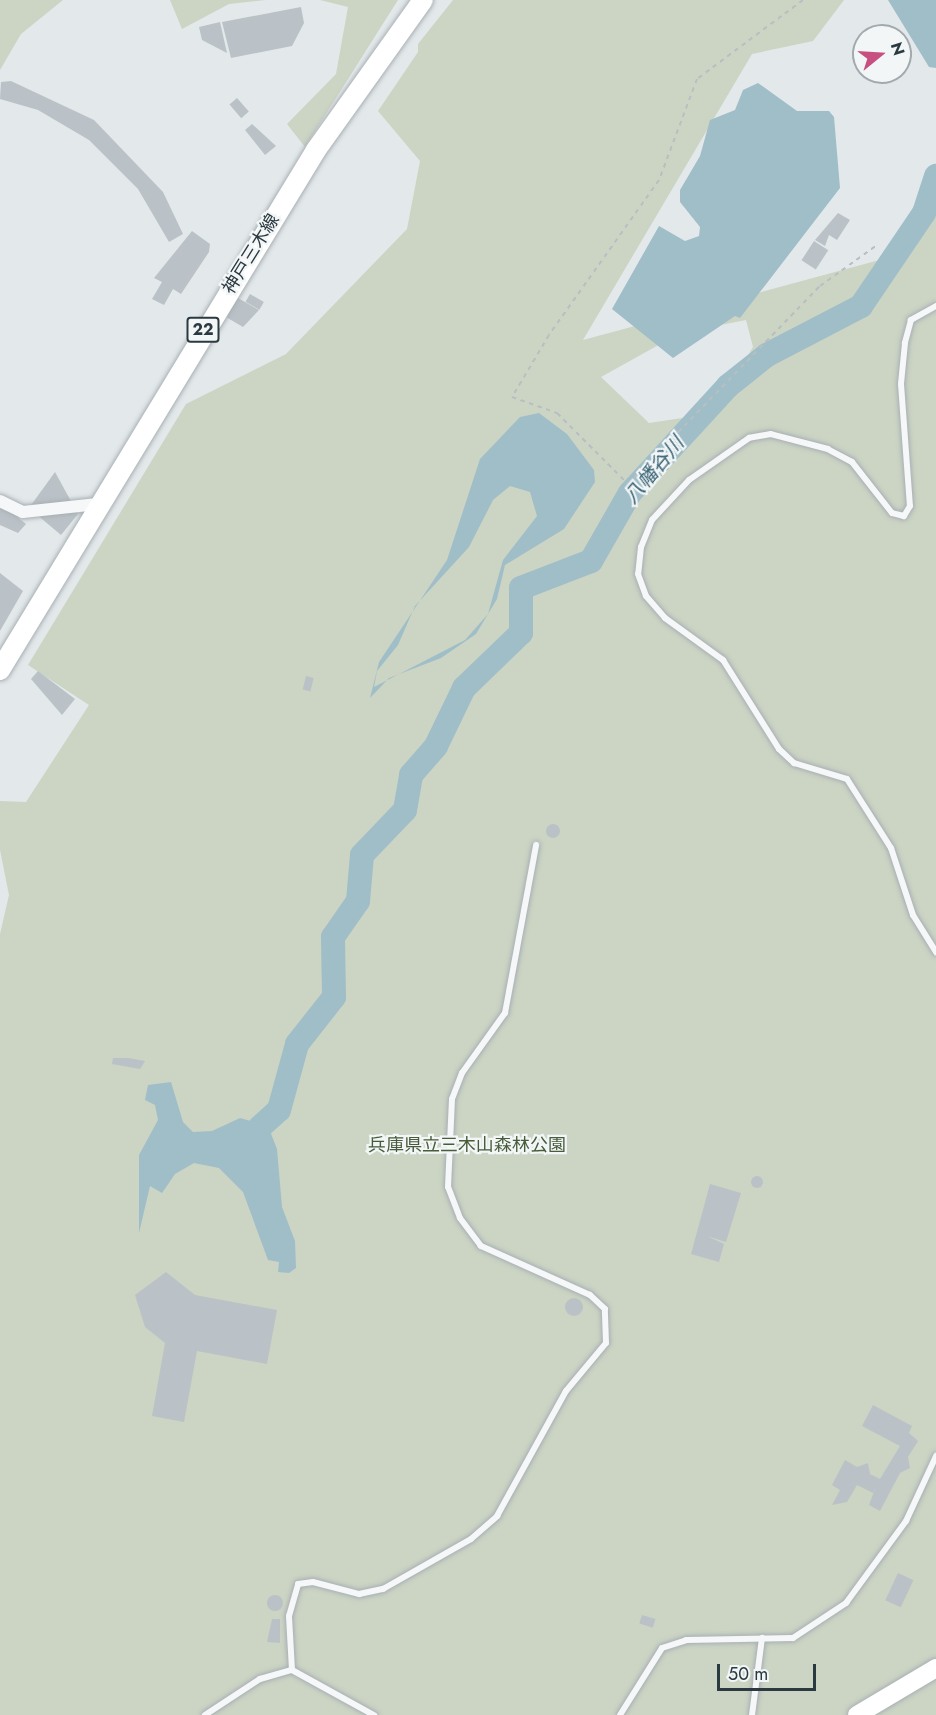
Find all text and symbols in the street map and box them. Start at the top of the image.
north arrow [852,24,912,84]
text: N [885,39,911,59]
street label: 神戸三木線 [218,210,284,298]
road number: 22 [186,317,220,343]
water label: 八幡谷川 [619,432,689,508]
park label: 兵庫県立三木山森林公園 [368,1134,566,1156]
scale bar [720,1652,819,1690]
text: 50 m [728,1661,768,1687]

